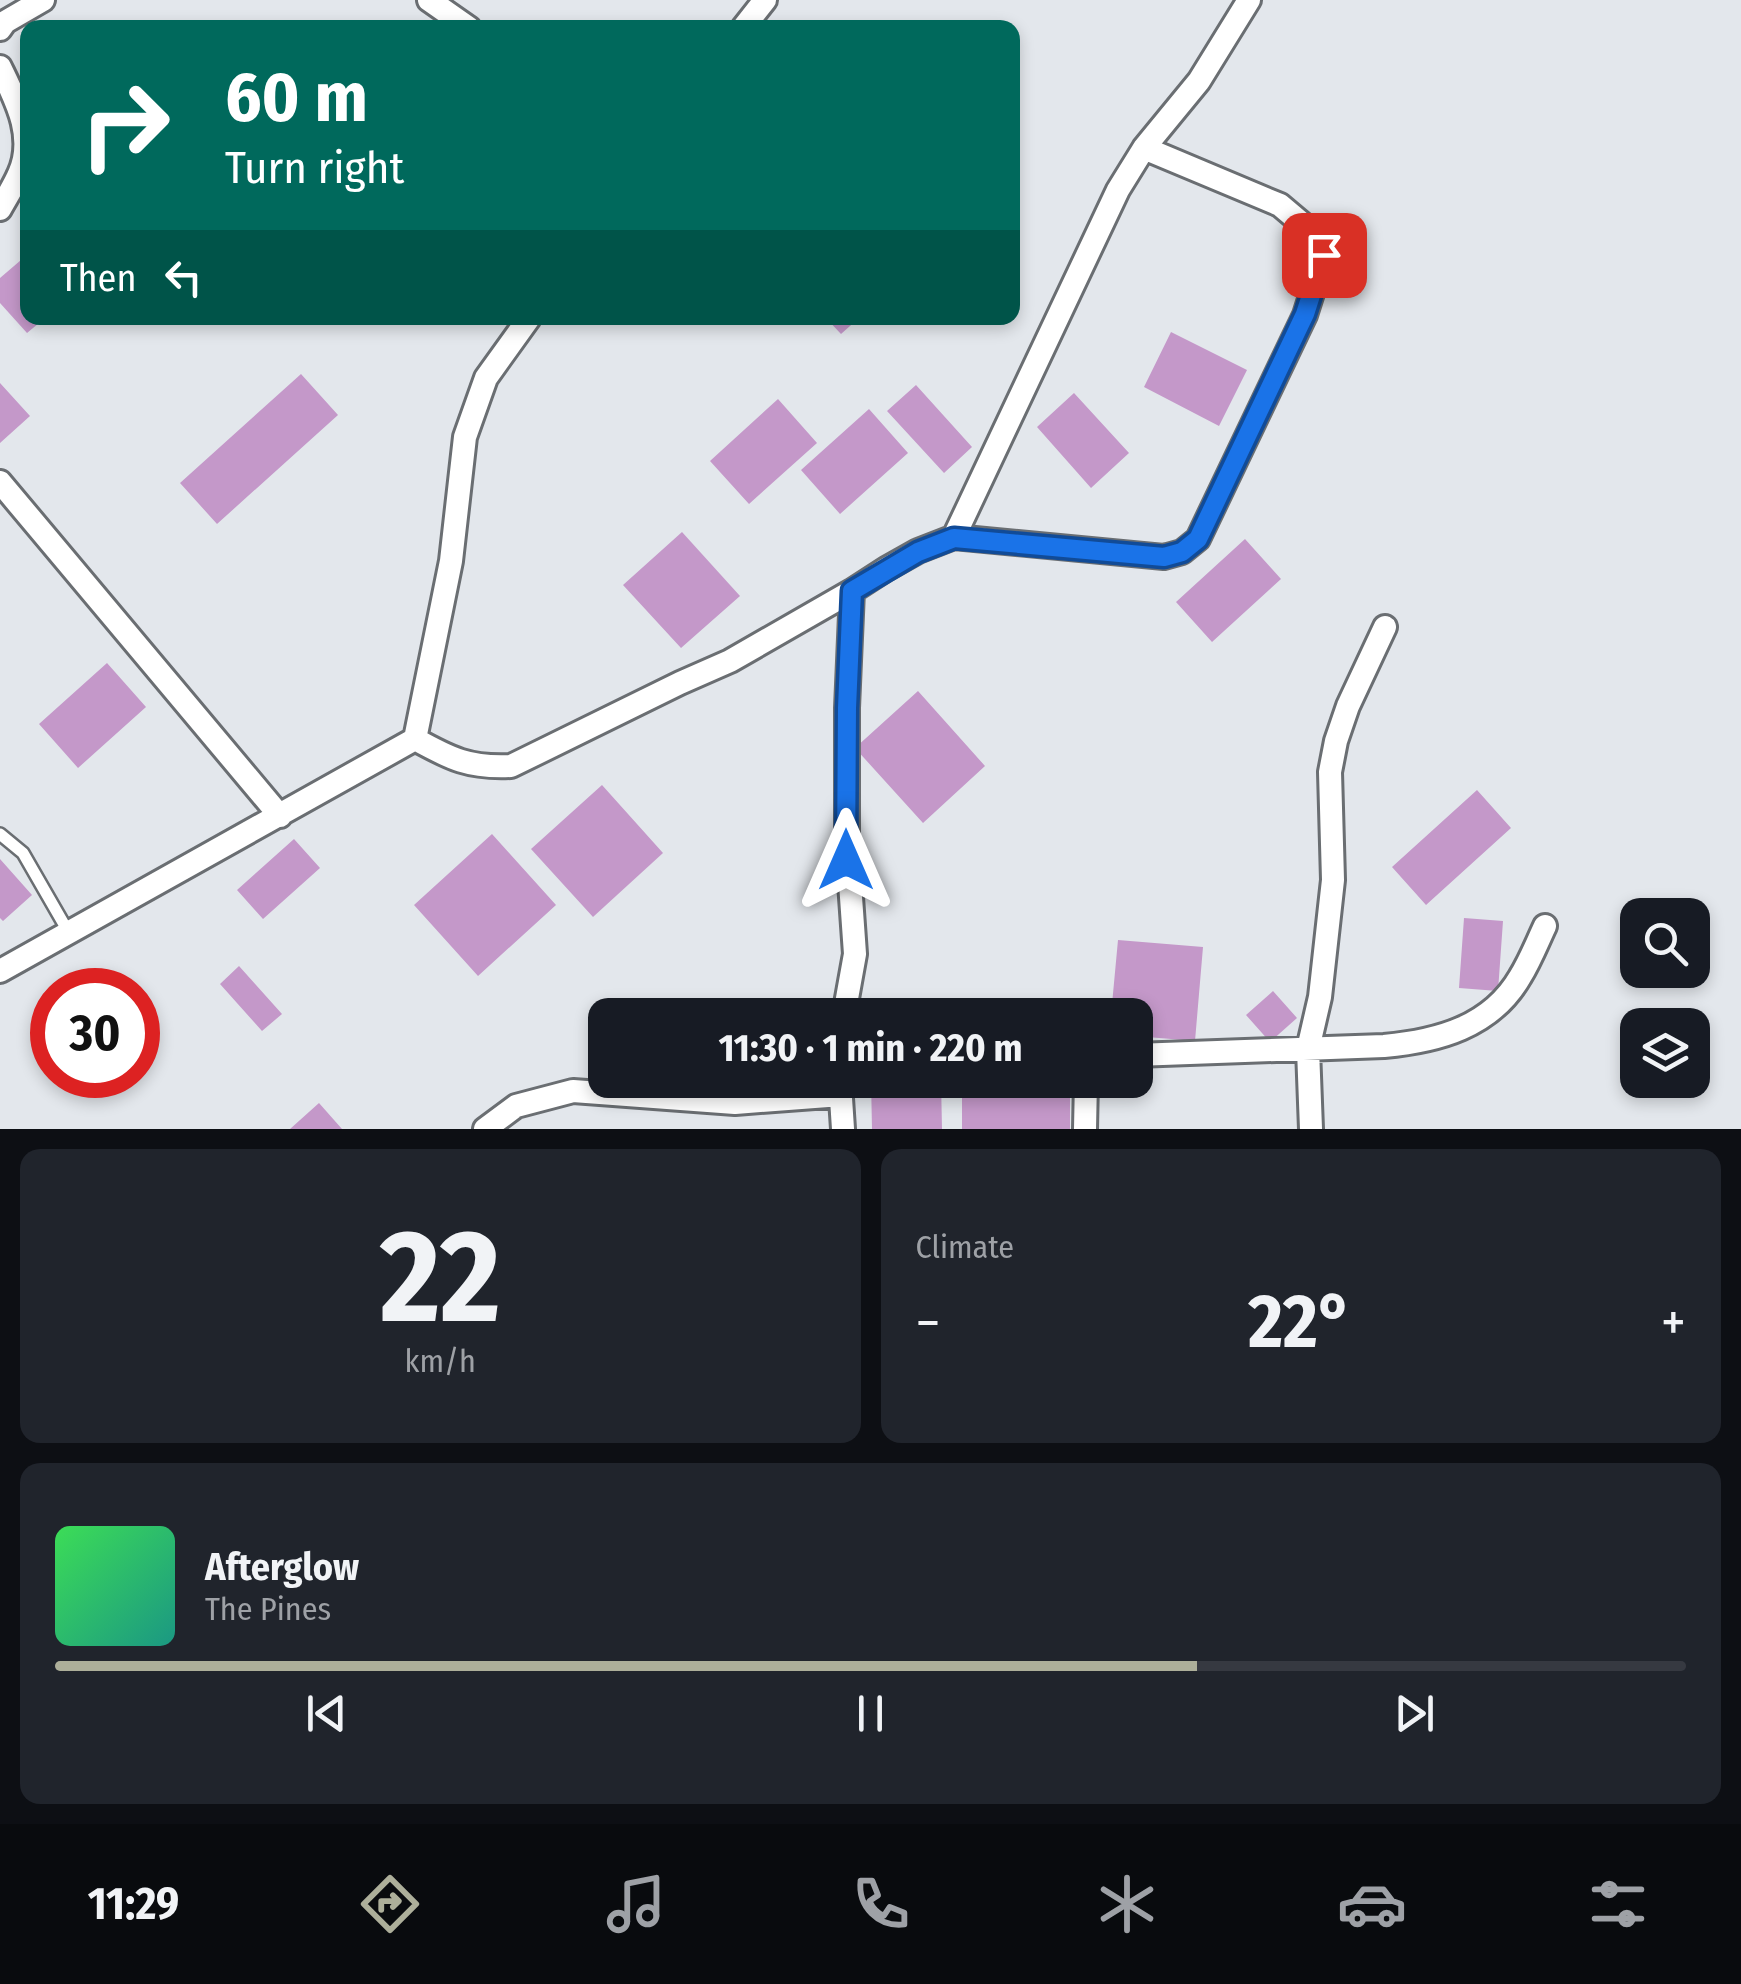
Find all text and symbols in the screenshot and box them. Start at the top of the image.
text: 60 m [225,56,368,140]
icon: right [60,60,190,190]
text: Turn right [225,141,404,195]
pin [1282,213,1367,298]
icon: arrive [1297,228,1352,283]
icon: left [156,250,211,305]
text: Then [60,255,136,301]
position arrow [794,808,898,912]
map controls [1620,898,1710,1098]
button: search [1620,898,1710,988]
speed limit sign: 30 [30,968,160,1098]
button: layers [1620,1008,1710,1098]
text: 11:30 · 1 min · 220 m [718,1025,1023,1071]
text: 22 [380,1199,500,1355]
text: Climate [916,1228,1014,1266]
text: 22° [1248,1277,1353,1367]
text: − [916,1290,940,1356]
text: + [1661,1290,1686,1356]
text: km/h [405,1342,476,1380]
text: Afterglow [205,1544,359,1590]
text: The Pines [205,1590,331,1628]
icon: previous [299,1686,354,1741]
icon: pause [843,1686,898,1741]
icon: next [1387,1686,1442,1741]
icon: directions [355,1869,425,1939]
icon: music [601,1869,671,1939]
icon: phone [846,1869,916,1939]
icon: climate [1092,1869,1162,1939]
icon: car [1337,1869,1407,1939]
icon: filters [1583,1869,1653,1939]
text: 11:29 [88,1877,179,1931]

